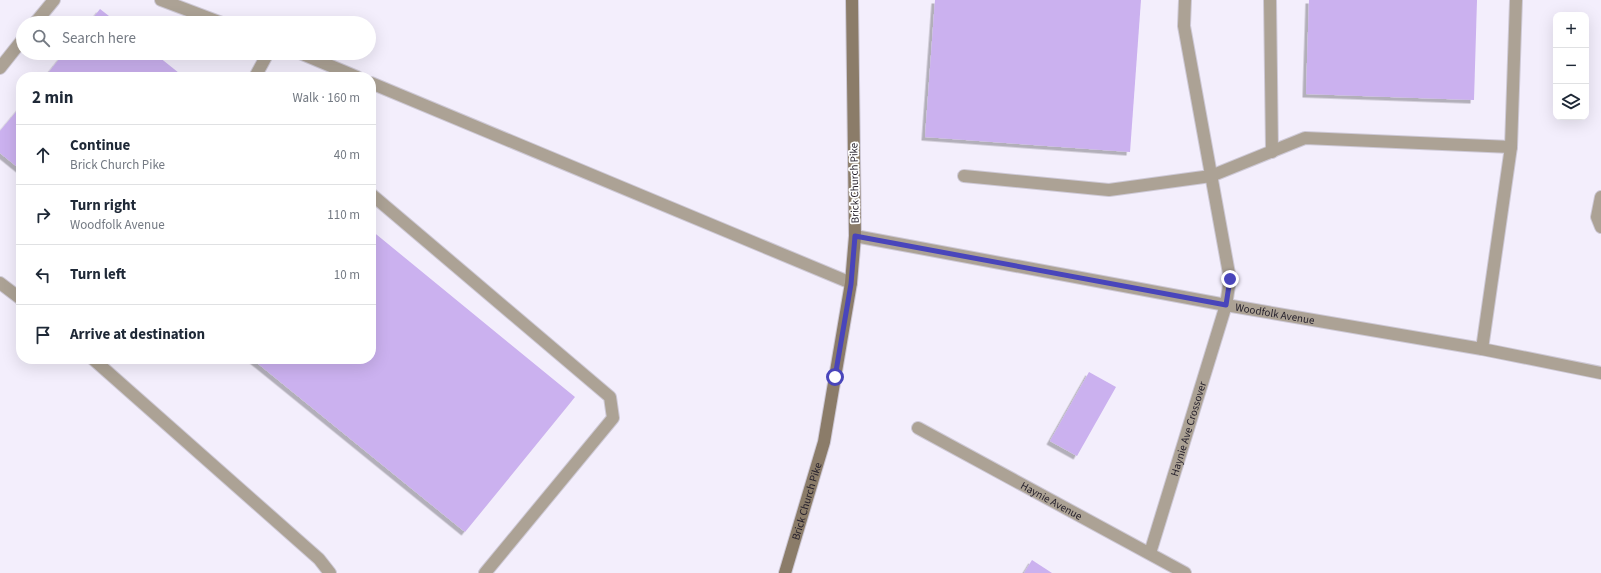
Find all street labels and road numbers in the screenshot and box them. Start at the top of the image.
street label: Brick Church Pike [846,142,863,223]
street label: Woodfolk Avenue [1234,300,1316,328]
street label: Haynie Ave Crossover [1167,379,1210,478]
street label: Brick Church Pike [788,460,826,542]
street label: Haynie Avenue [1018,478,1085,524]

